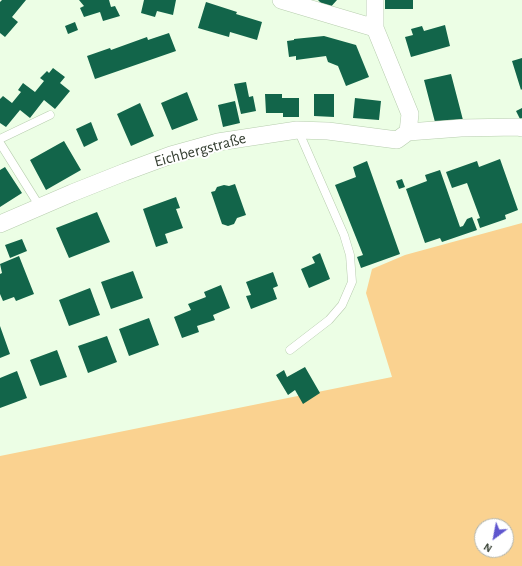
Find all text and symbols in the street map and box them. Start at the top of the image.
street label: Eichbergstraße [152,129,248,171]
north arrow [474,518,514,558]
text: N [482,541,494,554]

